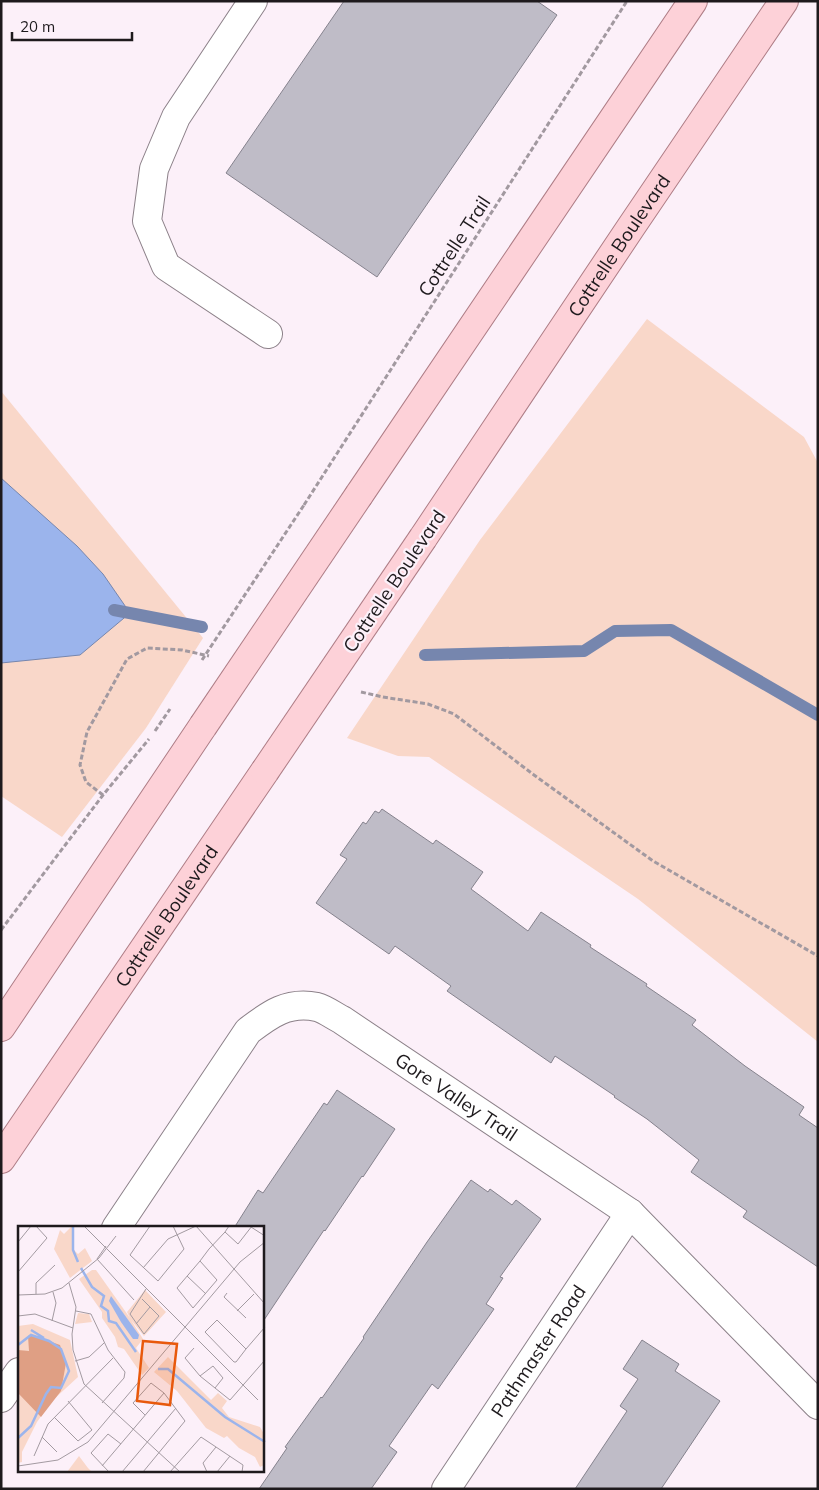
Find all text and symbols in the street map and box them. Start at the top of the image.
scale bar [12,10,132,42]
text: 20 m [20,17,55,36]
street label: Cottrelle Boulevard [562,170,675,321]
street label: Cottrelle Trail [413,191,495,301]
street label: Cottrelle Boulevard [337,505,451,657]
street label: Cottrelle Boulevard [110,840,223,992]
street label: Gore Valley Trail [391,1047,522,1146]
inset map [18,1226,264,1472]
street label: Pathmaster Road [485,1280,591,1422]

